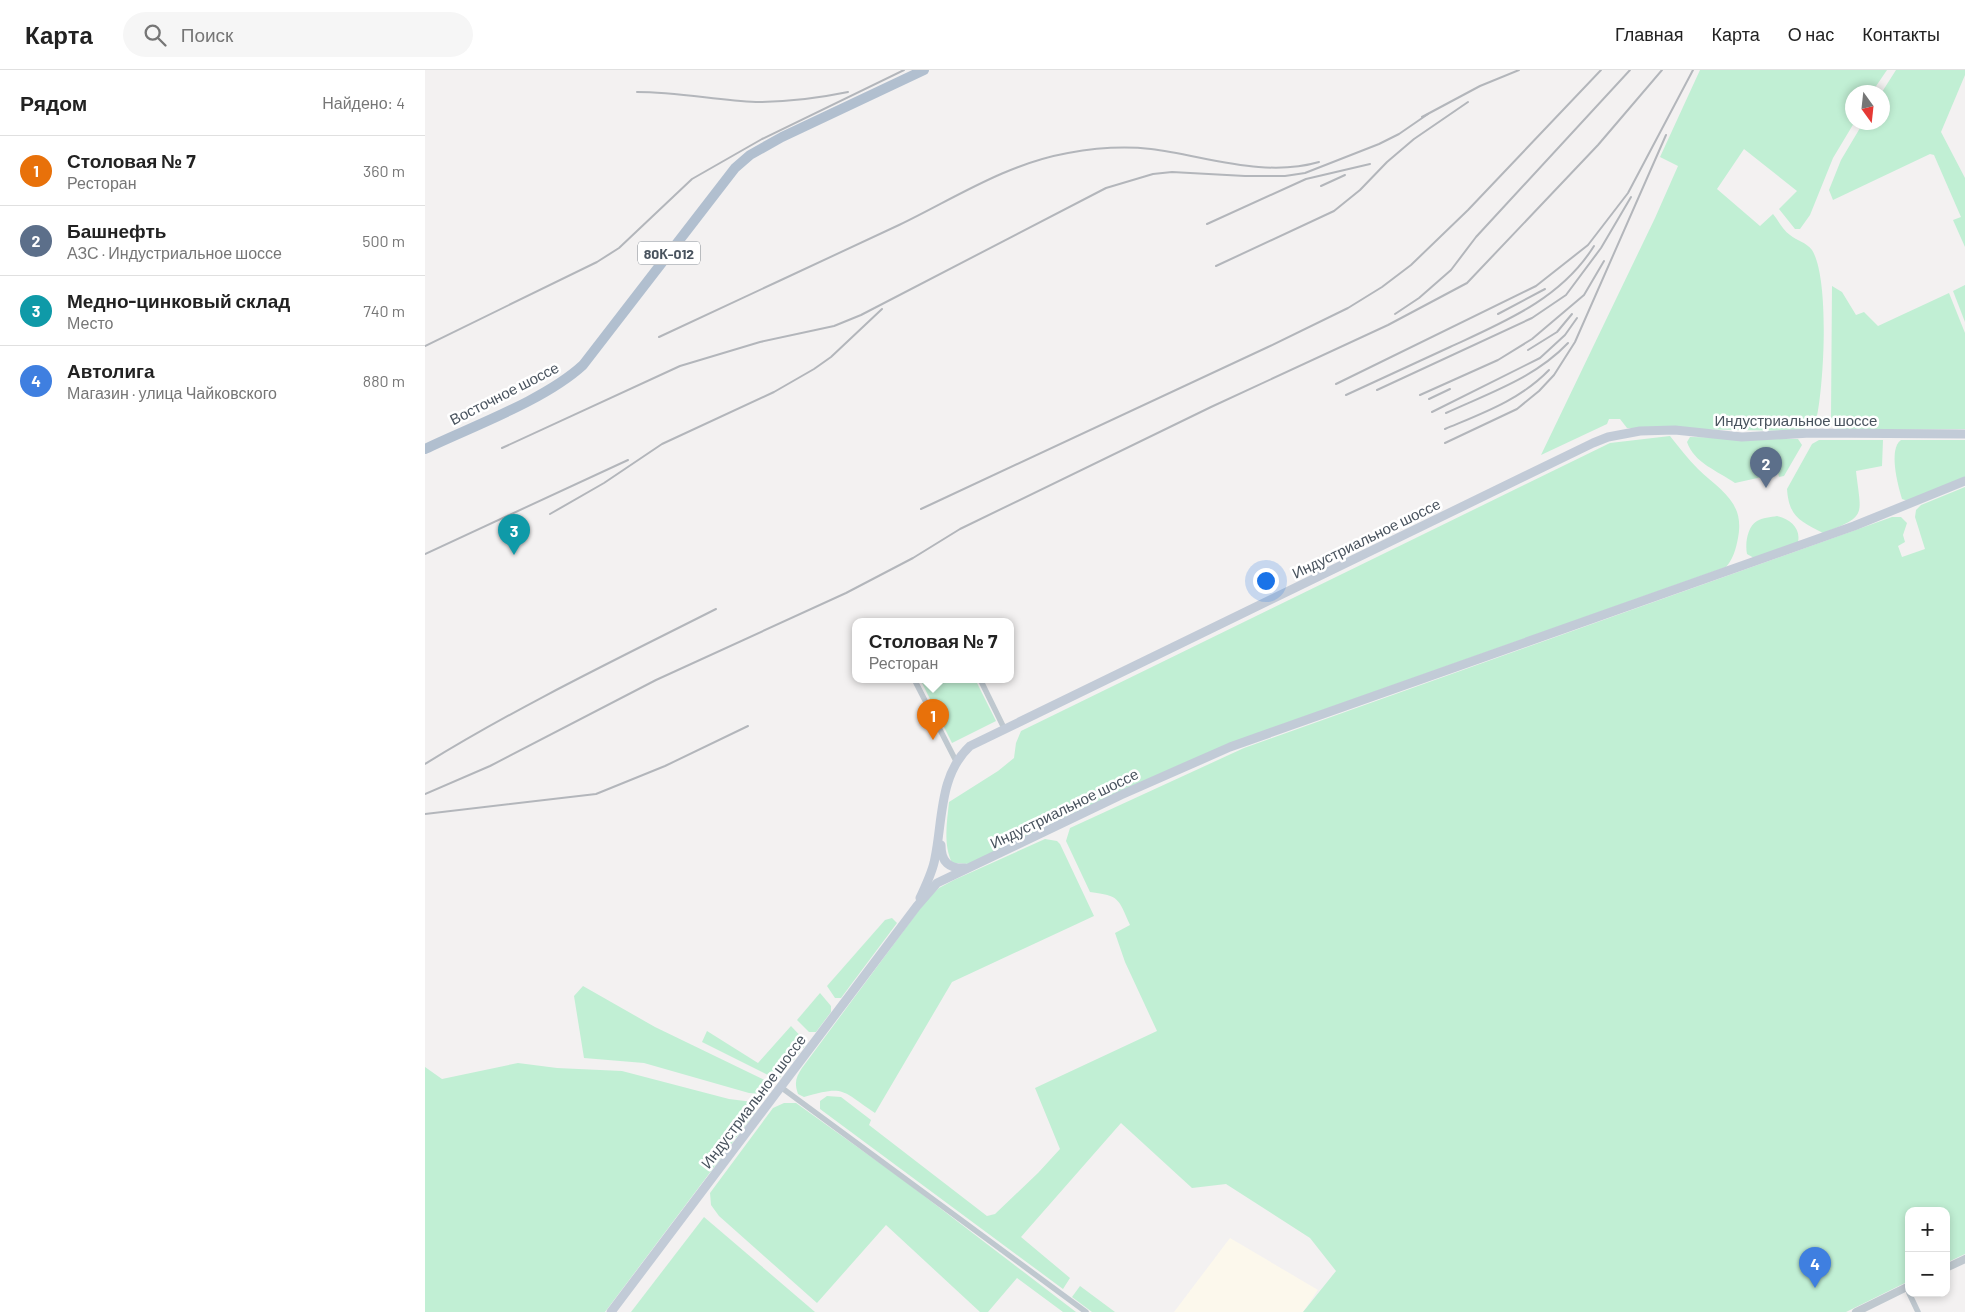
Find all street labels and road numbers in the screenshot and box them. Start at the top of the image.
road number: 80К-012 [638,242,700,264]
street label: Восточное шоссе [446,358,562,428]
street label: Индустриальное шоссе [1715,411,1877,429]
street label: Индустриальное шоссе [1289,494,1443,582]
street label: Индустриальное шоссе [987,764,1141,852]
street label: Индустриальное шоссе [697,1031,809,1171]

